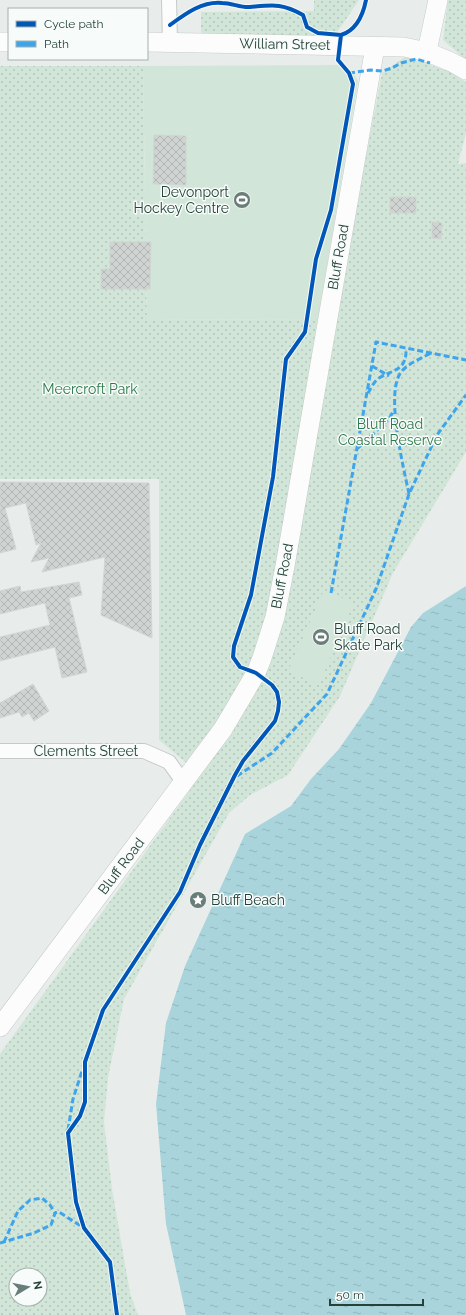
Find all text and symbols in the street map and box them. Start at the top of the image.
legend [8,8,148,60]
text: Cycle path [44,17,103,31]
street label: William Street [239,35,331,53]
text: Path [44,37,69,51]
place label: Devonport Hockey Centre [133,184,229,216]
sports icon: Devonport Hockey Centre [232,190,252,210]
street label: Bluff Road [324,223,352,291]
park label: Meercroft Park [42,381,138,397]
park label: Bluff Road Coastal Reserve [338,416,442,448]
street label: Bluff Road [268,542,296,610]
place label: Bluff Road Skate Park [334,621,403,653]
sports icon: Bluff Road Skate Park [311,627,331,647]
street label: Clements Street [34,743,139,759]
street label: Bluff Road [95,835,147,897]
place icon: Bluff Beach [188,890,208,910]
place label: Bluff Beach [211,892,285,908]
north arrow [8,1267,48,1307]
text: N [30,1280,44,1291]
scale bar [330,1281,423,1307]
text: 50 m [336,1288,364,1302]

